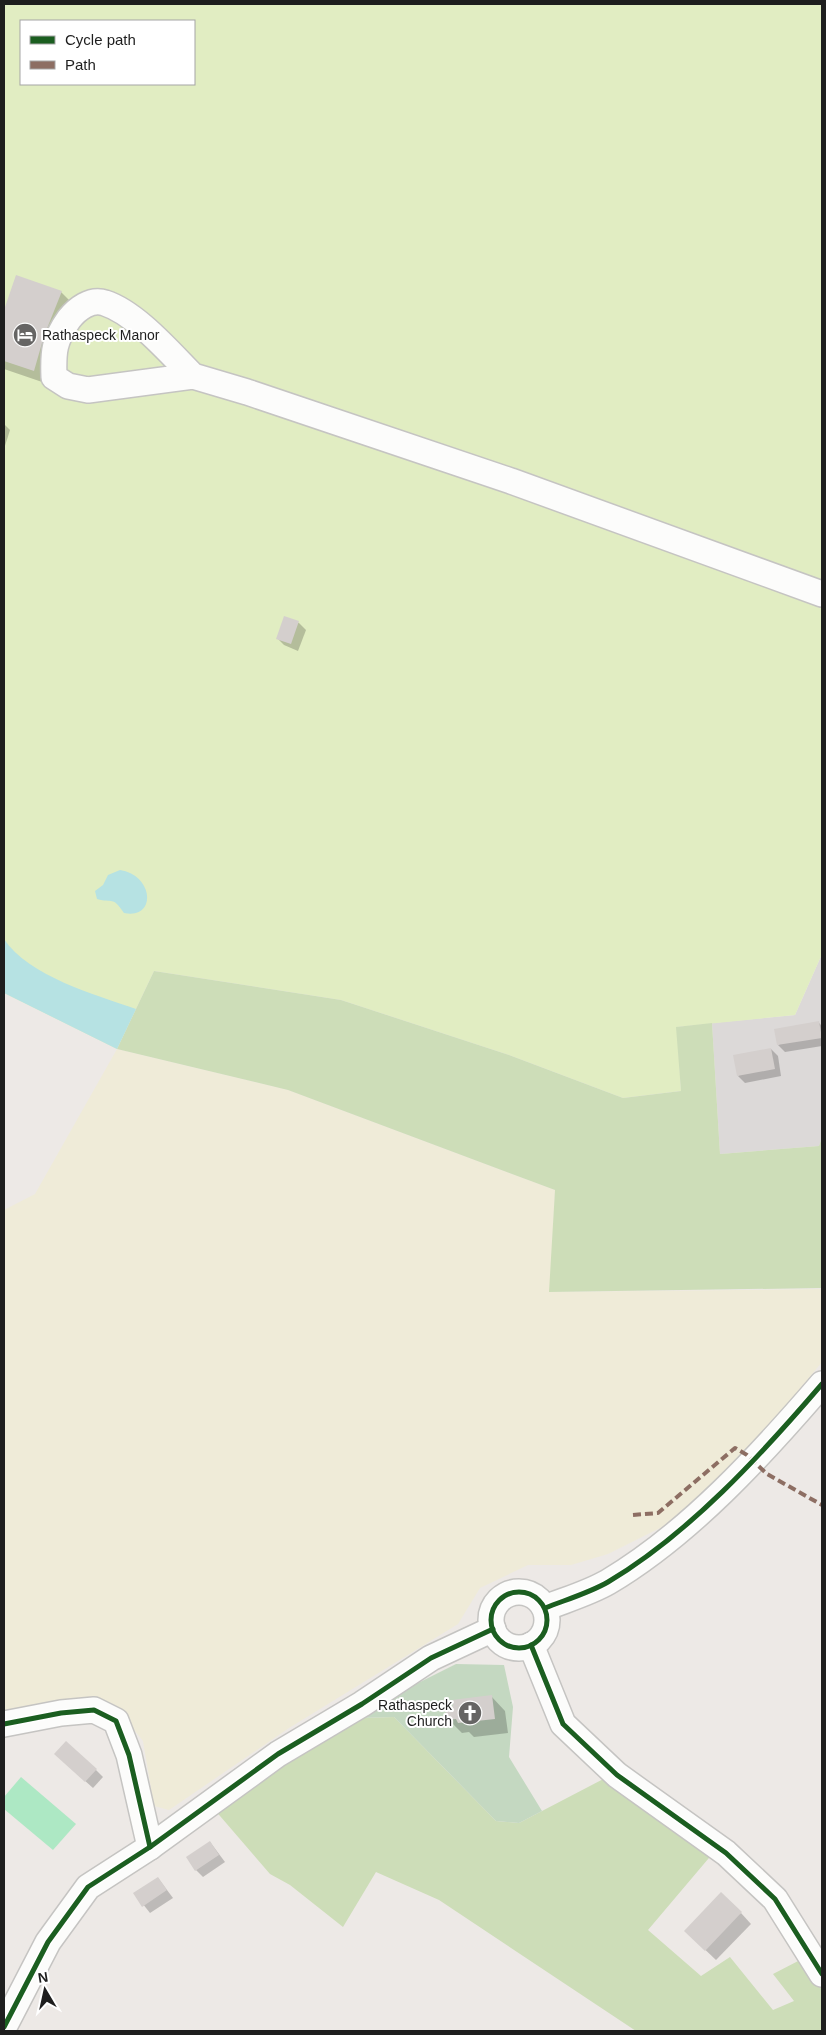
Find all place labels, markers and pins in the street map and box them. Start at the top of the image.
hotel icon: Rathaspeck Manor [12,322,38,348]
place label: Rathaspeck Manor [42,327,160,343]
place label: Rathaspeck Church [378,1697,453,1729]
church icon: Rathaspeck Church [457,1700,483,1726]

